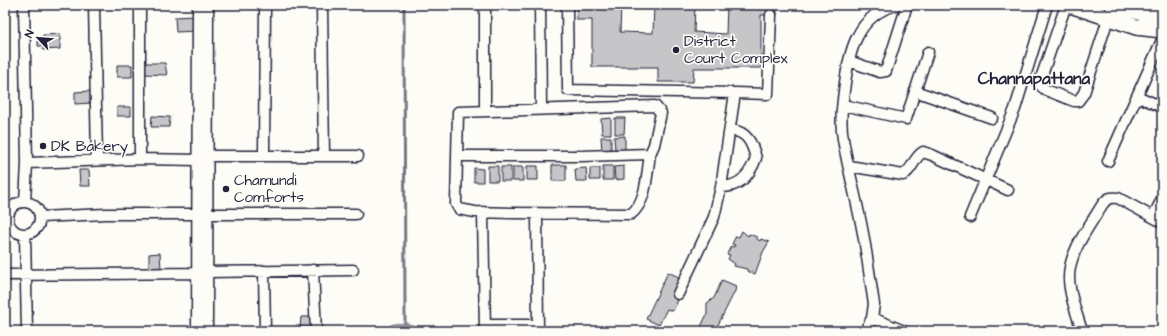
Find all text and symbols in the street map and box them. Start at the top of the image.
north arrow [18,18,58,58]
text: N [21,27,38,40]
place label: District Court Complex [684,31,789,69]
marker: District Court Complex [671,45,681,55]
district label: Channapattana [978,67,1091,91]
place label: DK Bakery [51,136,128,158]
marker: DK Bakery [38,141,48,151]
place label: Chamundi Comforts [234,170,304,208]
marker: Chamundi Comforts [221,184,231,194]

